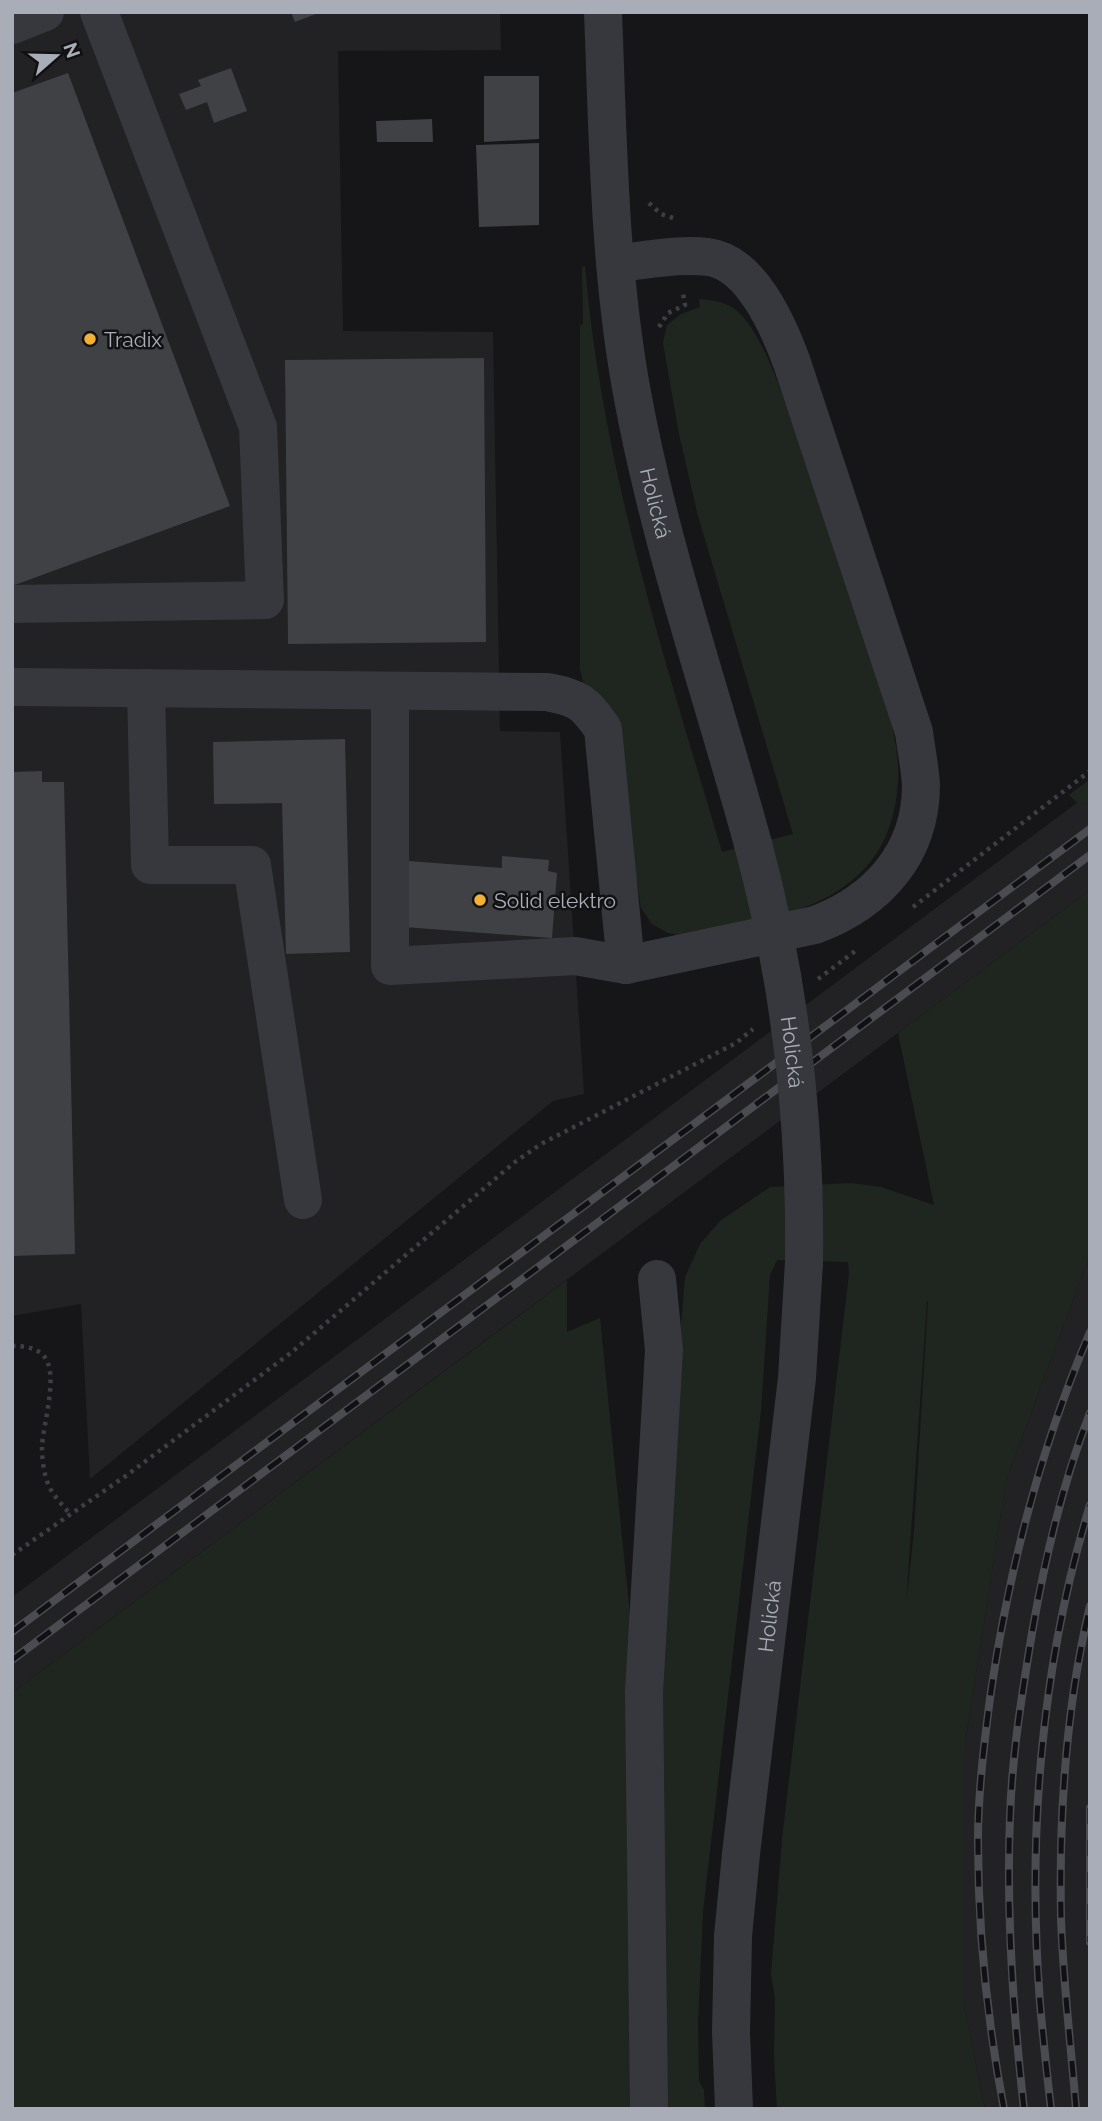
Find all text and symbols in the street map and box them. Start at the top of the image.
north arrow [21,21,91,91]
text: N [59,40,85,61]
place label: Tradix [104,327,162,352]
marker: Tradix [82,331,98,347]
street label: Holická [635,465,677,541]
place label: Solid elektro [494,888,616,913]
marker: Solid elektro [472,892,488,908]
street label: Holická [776,1014,810,1089]
street label: Holická [752,1579,786,1653]

